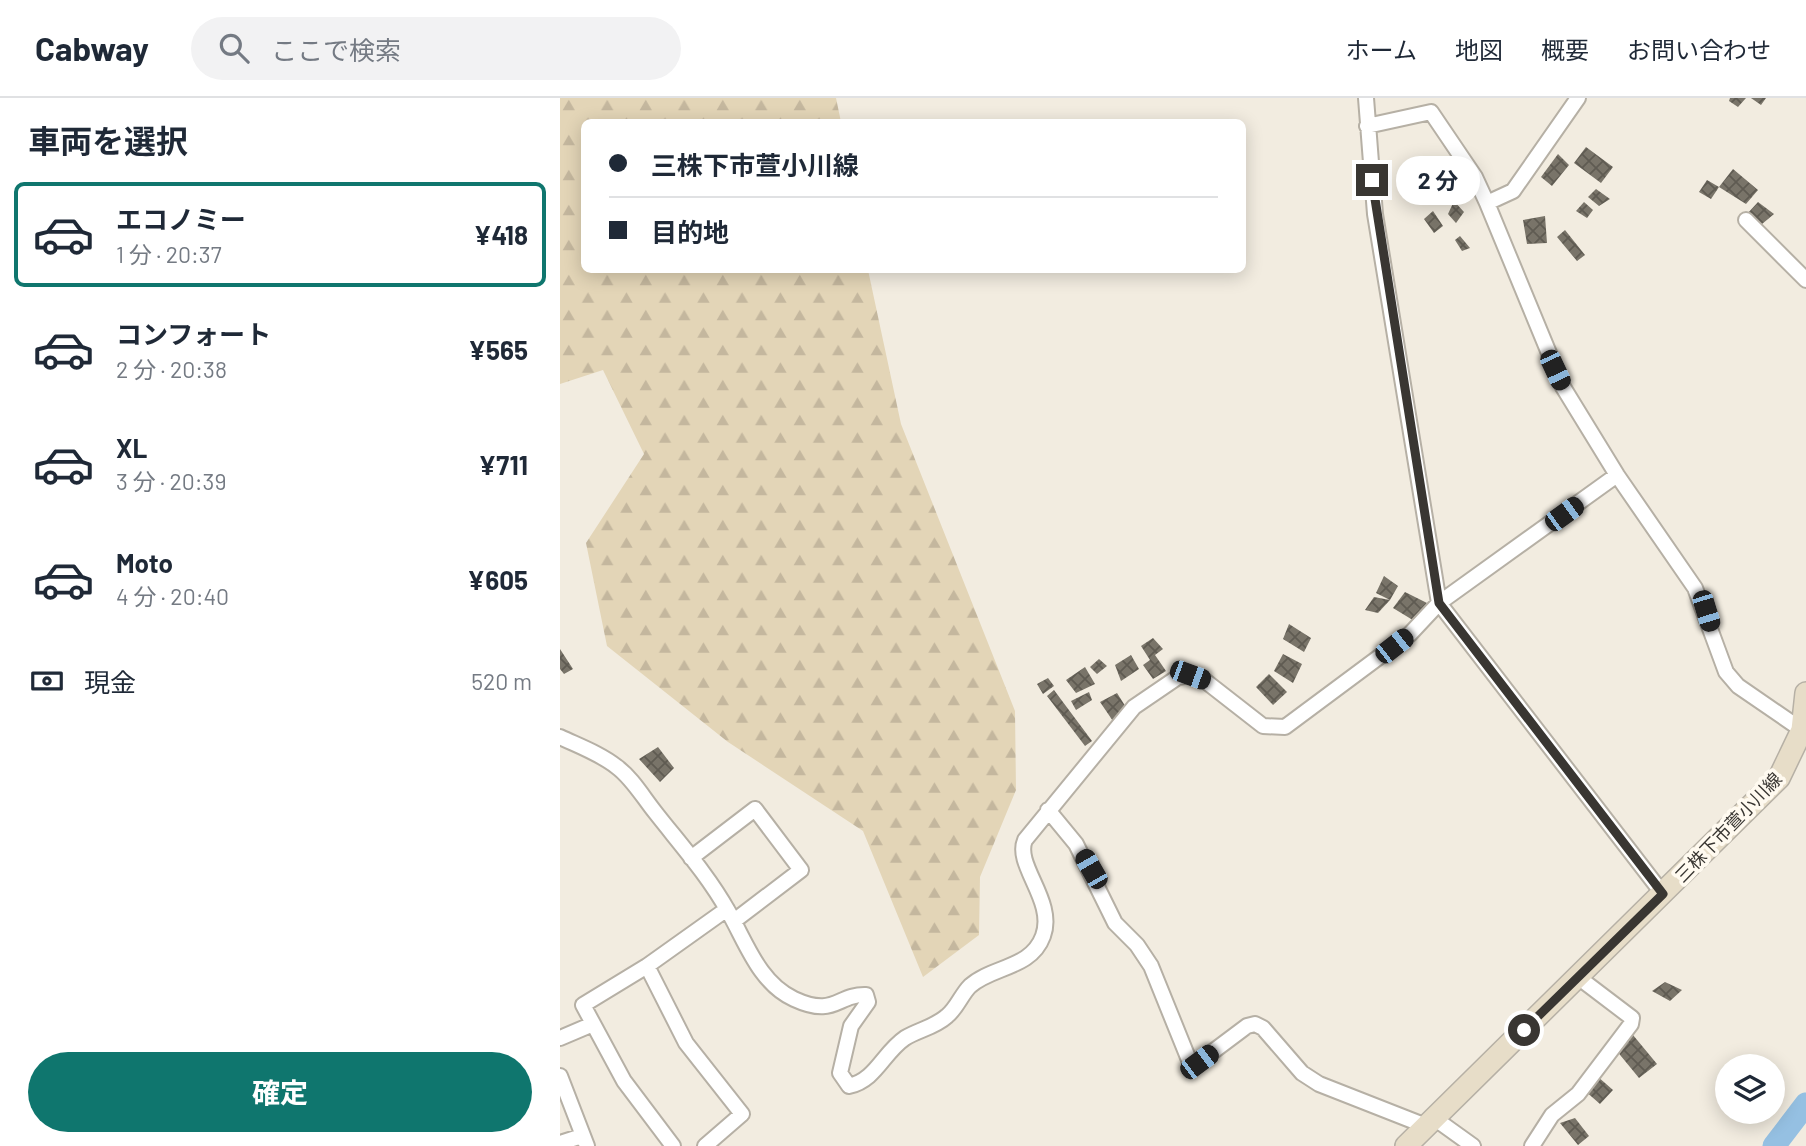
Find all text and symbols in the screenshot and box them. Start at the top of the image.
search box [191,17,681,80]
text: Cabway [35,28,149,68]
icon: search [215,29,253,67]
text: ここで検索 [271,34,401,65]
text: ホーム [1346,35,1417,64]
text: 地図 [1455,35,1503,64]
text: 概要 [1541,35,1589,64]
text: お問い合わせ [1627,35,1771,64]
text: 車両を選択 [28,121,188,159]
text: 三株下市萱小川線 [651,149,859,180]
callout: 2 分 [1396,155,1480,204]
route end [1356,164,1388,196]
text: 2 分 [1418,166,1458,194]
icon: car [32,203,95,266]
text: エコノミー [116,203,246,234]
text: 目的地 [651,216,729,247]
text: ¥418 [474,219,528,250]
text: 1 分 · 20:37 [116,240,222,268]
icon: car [32,318,95,381]
text: コンフォート [116,318,271,349]
text: ¥565 [468,334,528,365]
car [1537,347,1574,393]
text: 2 分 · 20:38 [116,355,227,383]
text: XL [116,432,147,463]
icon: car [32,433,95,496]
text: ¥711 [478,449,528,480]
text: 3 分 · 20:39 [116,467,226,495]
car [1541,493,1588,535]
text: Moto [116,547,173,578]
icon: car [32,548,95,611]
text: ¥605 [467,564,528,595]
text: 4 分 · 20:40 [116,582,229,610]
car [1690,588,1723,634]
car [1371,625,1418,667]
car [1167,658,1214,692]
icon: cash [28,662,66,700]
text: 現金 [84,666,136,697]
text: 520 m [471,667,532,695]
street label: 三株下市萱小川線 [1670,768,1786,886]
car [1072,846,1111,892]
route start [1508,1014,1540,1046]
car [1176,1041,1223,1083]
button: 確定 [28,1052,532,1132]
map controls [1715,1054,1785,1124]
button: layers [1715,1054,1785,1124]

